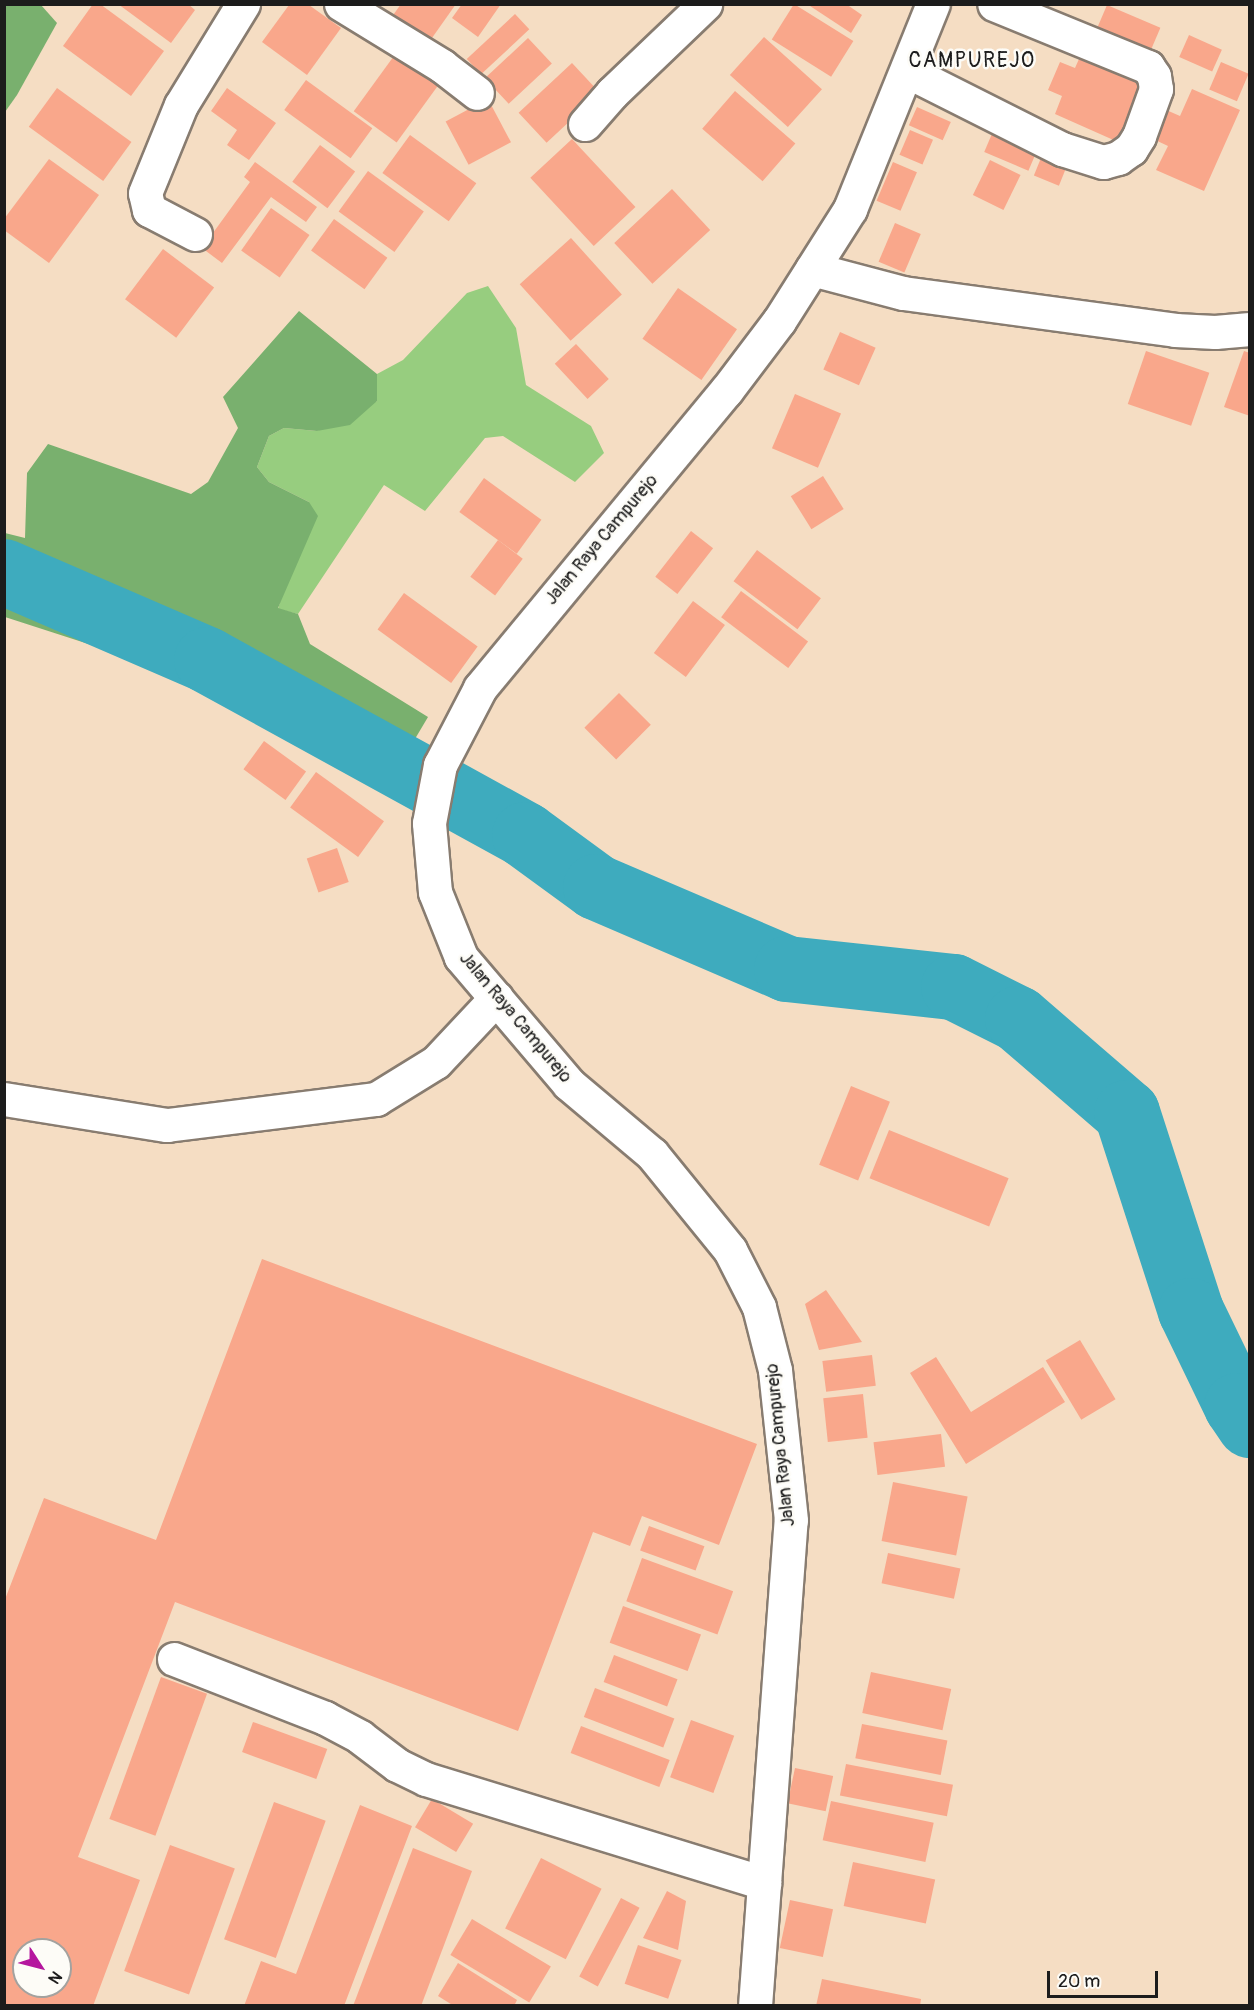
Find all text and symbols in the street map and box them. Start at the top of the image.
district label: CAMPUREJO [908,48,1036,74]
street label: Jalan Raya Campurejo [541,470,663,610]
street label: Jalan Raya Campurejo [454,948,576,1088]
street label: Jalan Raya Campurejo [762,1362,800,1528]
north arrow [12,1938,72,1998]
scale bar [1050,1959,1161,1997]
text: N [44,1967,66,1988]
text: 20 m [1058,1970,1100,1993]

